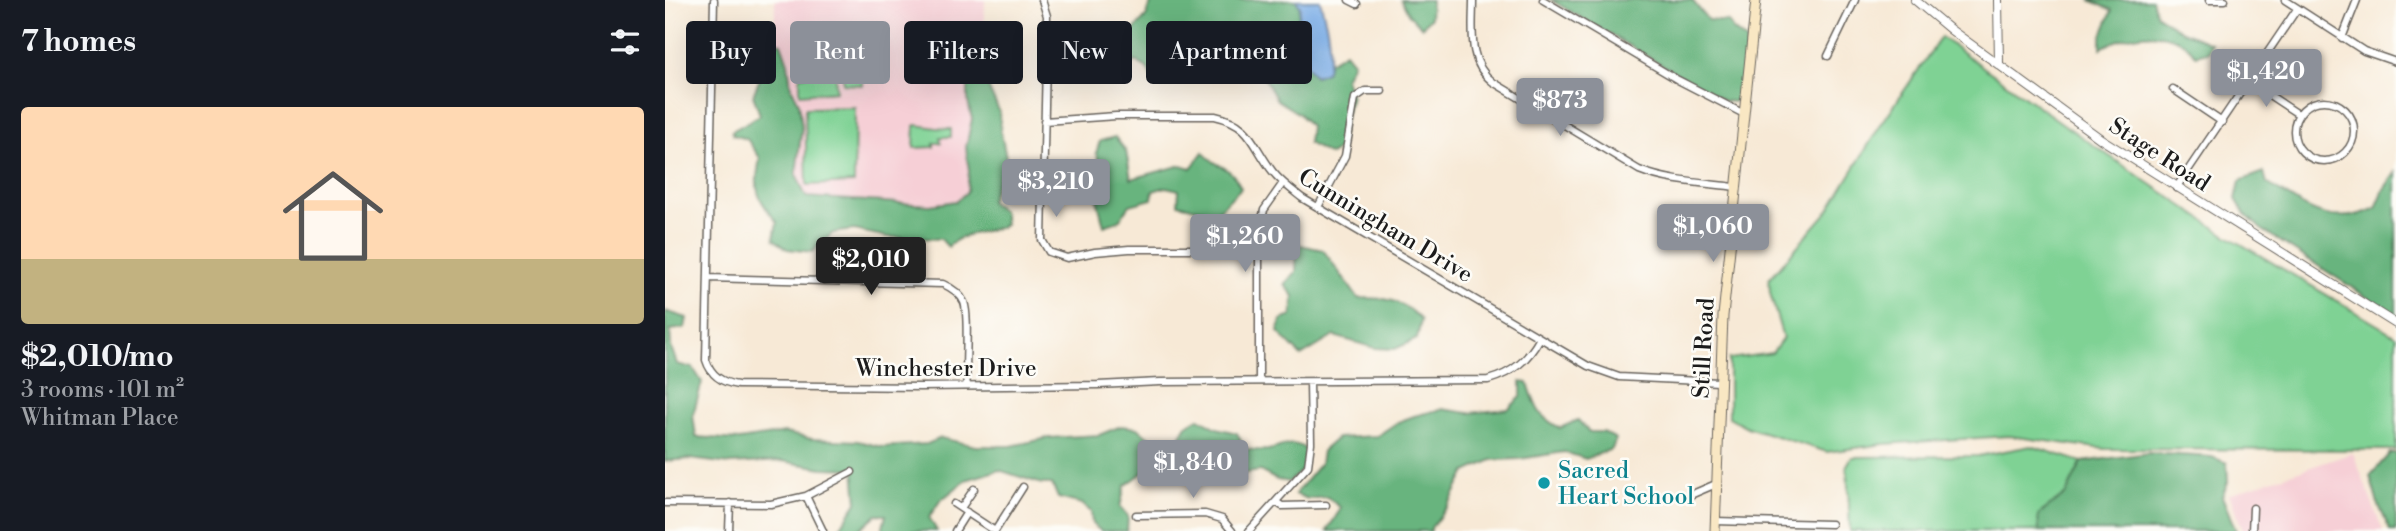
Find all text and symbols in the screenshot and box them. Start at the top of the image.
chip: Buy [686,21,776,84]
chip: Rent [790,21,890,84]
chip: Filters [904,21,1023,84]
chip: New [1037,21,1132,84]
chip: Apartment [1146,21,1312,84]
text: 7 homes [21,23,136,61]
icon: filters [606,23,644,61]
pin: $1,420 [2209,50,2323,109]
text: $1,420 [2227,58,2305,86]
pin: $873 [1519,78,1601,138]
text: $873 [1533,87,1588,115]
street label: Stage Road [2104,112,2215,198]
icon: home [270,153,396,279]
pin: $3,210 [999,160,1113,219]
street label: Cunningham Drive [1293,163,1478,289]
text: $3,210 [1018,168,1094,196]
pin: $1,060 [1656,204,1770,264]
text: $1,060 [1673,213,1753,241]
pin: $1,260 [1188,215,1302,274]
text: $1,260 [1206,223,1284,251]
pin: $2,010 [814,238,928,297]
text: $2,010 [832,246,910,274]
street label: Still Road [1687,297,1721,399]
text: $2,010/mo [21,338,174,376]
street label: Winchester Drive [854,355,1037,383]
text: 3 rooms · 101 m² [21,376,184,404]
text: Whitman Place [21,404,179,432]
pin: $1,840 [1136,440,1250,500]
text: $1,840 [1153,449,1233,477]
place label: Sacred Heart School [1558,457,1694,511]
marker: Sacred Heart School [1536,475,1552,491]

